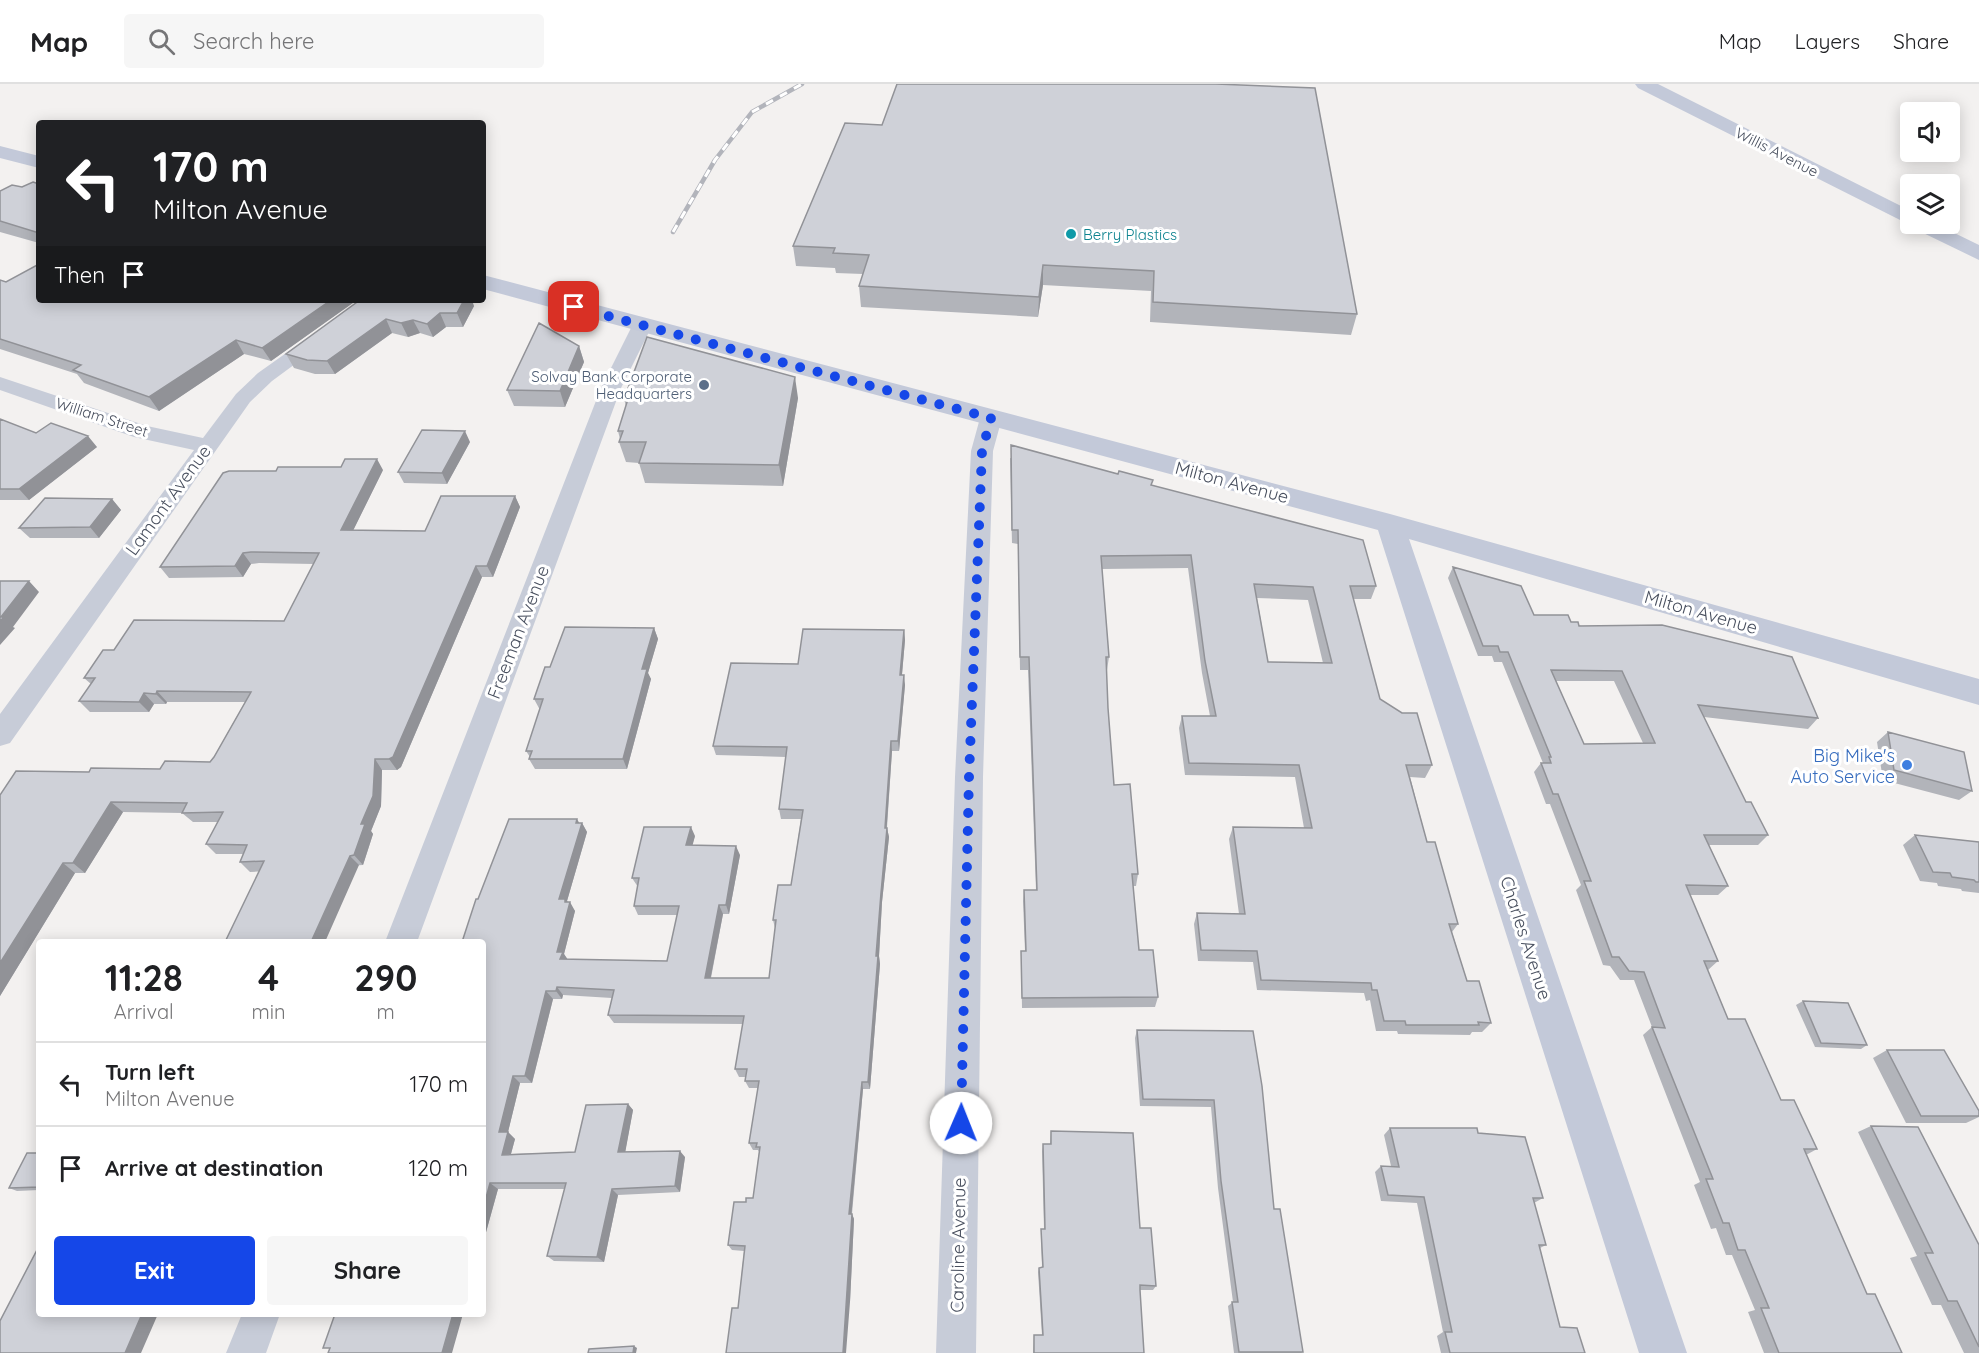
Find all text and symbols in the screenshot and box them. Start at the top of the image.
search box [124,14,544,68]
text: Map [30,24,88,59]
icon: search [145,25,178,58]
text: Search here [193,27,315,55]
text: Map [1719,28,1762,54]
text: Layers [1795,28,1860,54]
text: Share [1893,28,1949,54]
map controls [1900,102,1960,234]
button: sound [1900,102,1960,162]
street label: Willis Avenue [1732,123,1822,181]
text: 170 m [153,140,269,193]
icon: left [54,144,132,222]
button: layers [1900,174,1960,234]
text: Milton Avenue [153,192,328,226]
place label: Berry Plastics [1083,225,1177,244]
marker: Berry Plastics [1064,227,1078,241]
icon: arrive [117,258,150,291]
text: Then [54,261,105,289]
pin [548,281,599,332]
icon: arrive [557,290,590,323]
place label: Solvay Bank Corporate Headquarters [531,367,692,403]
marker: Solvay Bank Corporate Headquarters [697,378,711,392]
street label: William Street [54,393,150,441]
street label: Lamont Avenue [120,440,216,560]
street label: Milton Avenue [1173,456,1291,508]
street label: Freeman Avenue [482,562,554,702]
street label: Milton Avenue [1642,585,1760,639]
place label: Big Mike's Auto Service [1791,744,1895,788]
marker: Big Mike's Auto Service [1900,758,1914,772]
street label: Charles Avenue [1495,873,1557,1003]
text: 11:28 [105,955,183,1000]
text: 4 [258,955,279,1000]
text: 290 [354,955,417,1000]
text: Arrival [114,999,174,1024]
text: min [251,999,286,1024]
text: m [377,999,395,1024]
text: Turn left [105,1058,195,1086]
icon: left [54,1068,87,1101]
text: 170 m [409,1070,468,1098]
text: Milton Avenue [105,1086,235,1111]
position arrow [929,1091,993,1155]
icon: arrive [54,1152,87,1185]
text: Arrive at destination [105,1154,323,1182]
text: 120 m [409,1154,468,1182]
street label: Caroline Avenue [945,1177,971,1313]
button: Exit [54,1236,255,1305]
button: Share [267,1236,468,1305]

